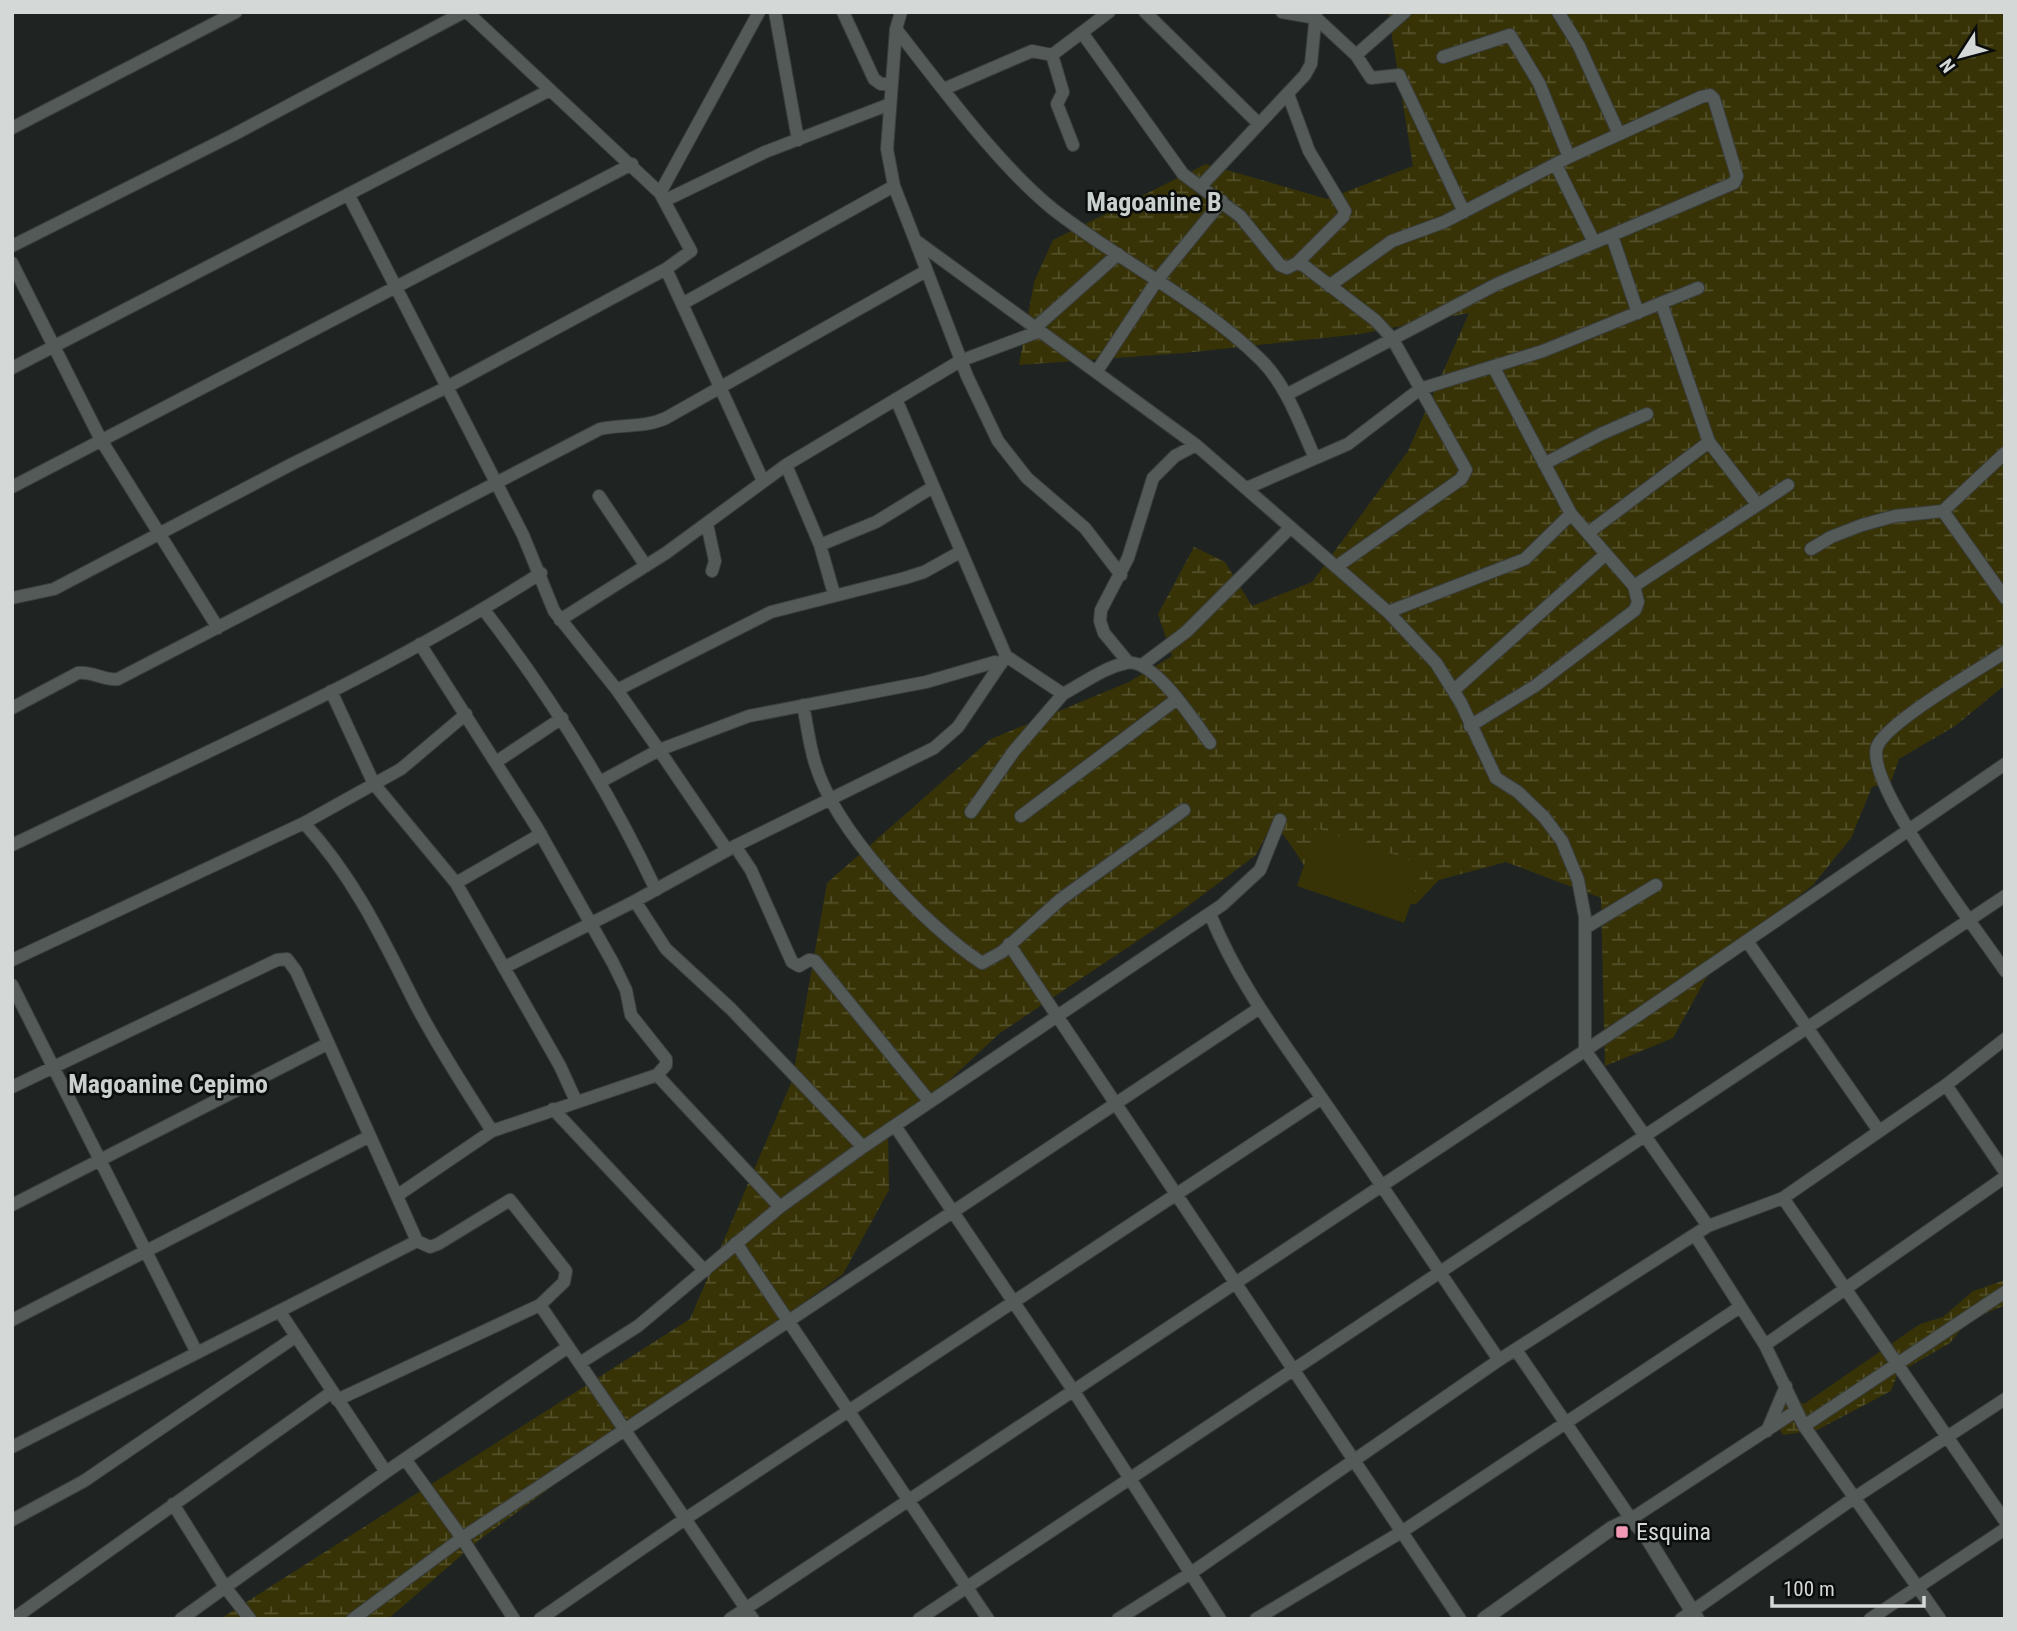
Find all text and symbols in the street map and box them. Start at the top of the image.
north arrow [1926,21,1996,91]
text: N [1935,54,1960,77]
district label: Magoanine B [1086,187,1222,217]
district label: Magoanine Cepimo [68,1069,268,1099]
place label: Esquina [1636,1518,1711,1546]
marker: Esquina [1614,1524,1630,1540]
scale bar [1772,1564,1924,1608]
text: 100 m [1783,1577,1835,1601]

